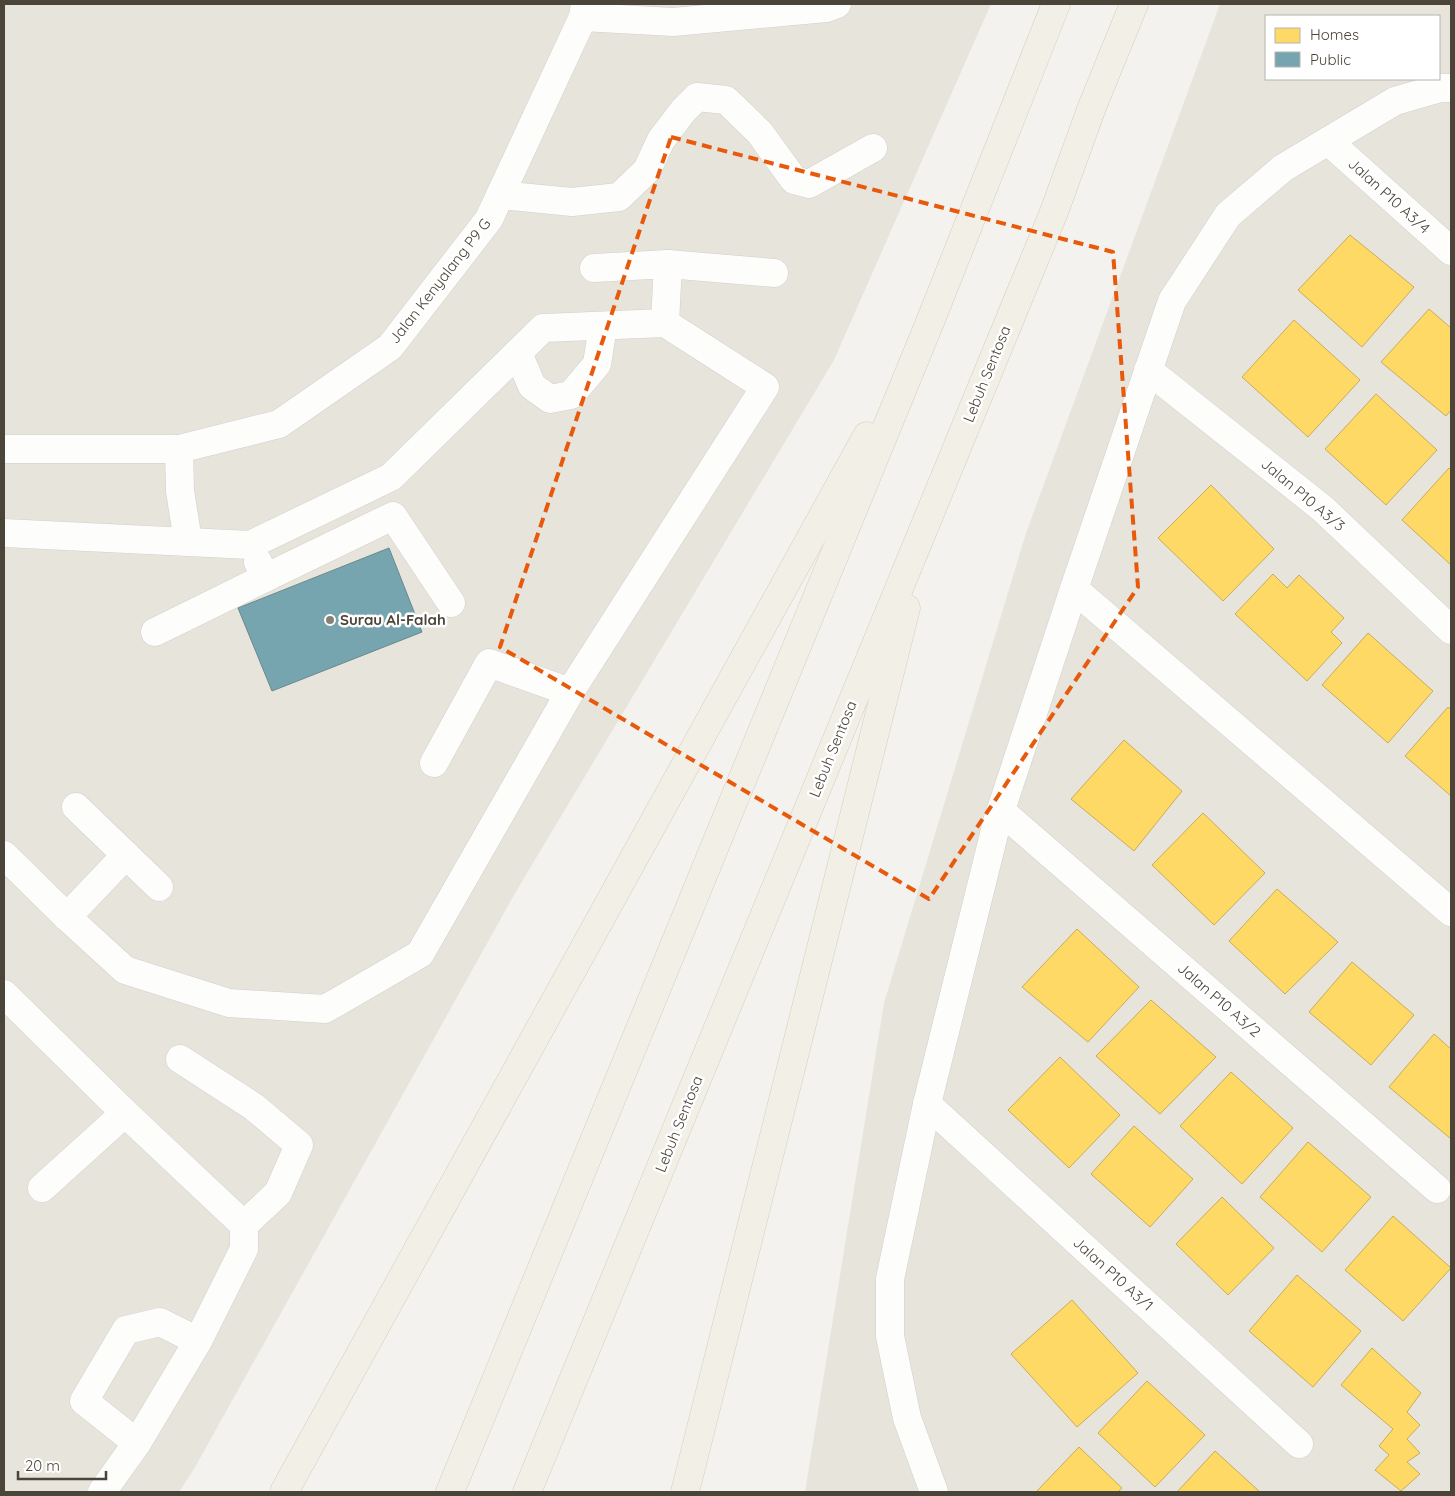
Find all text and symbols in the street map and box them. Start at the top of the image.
legend [1265,15,1440,80]
text: Homes [1310,25,1359,44]
text: Public [1310,50,1351,69]
street label: Jalan P10 A3/4 [1344,154,1434,237]
street label: Jalan Kenyalang P9 G [385,214,494,347]
street label: Lebuh Sentosa [959,323,1015,425]
street label: Jalan P10 A3/3 [1257,454,1349,535]
place label: Surau Al-Falah [340,610,446,629]
marker: Surau Al-Falah [324,614,336,626]
street label: Lebuh Sentosa [805,698,861,800]
street label: Jalan P10 A3/2 [1174,958,1265,1041]
street label: Lebuh Sentosa [651,1073,707,1175]
street label: Jalan P10 A3/1 [1069,1233,1157,1315]
scale bar [18,1448,105,1480]
text: 20 m [25,1456,60,1475]

